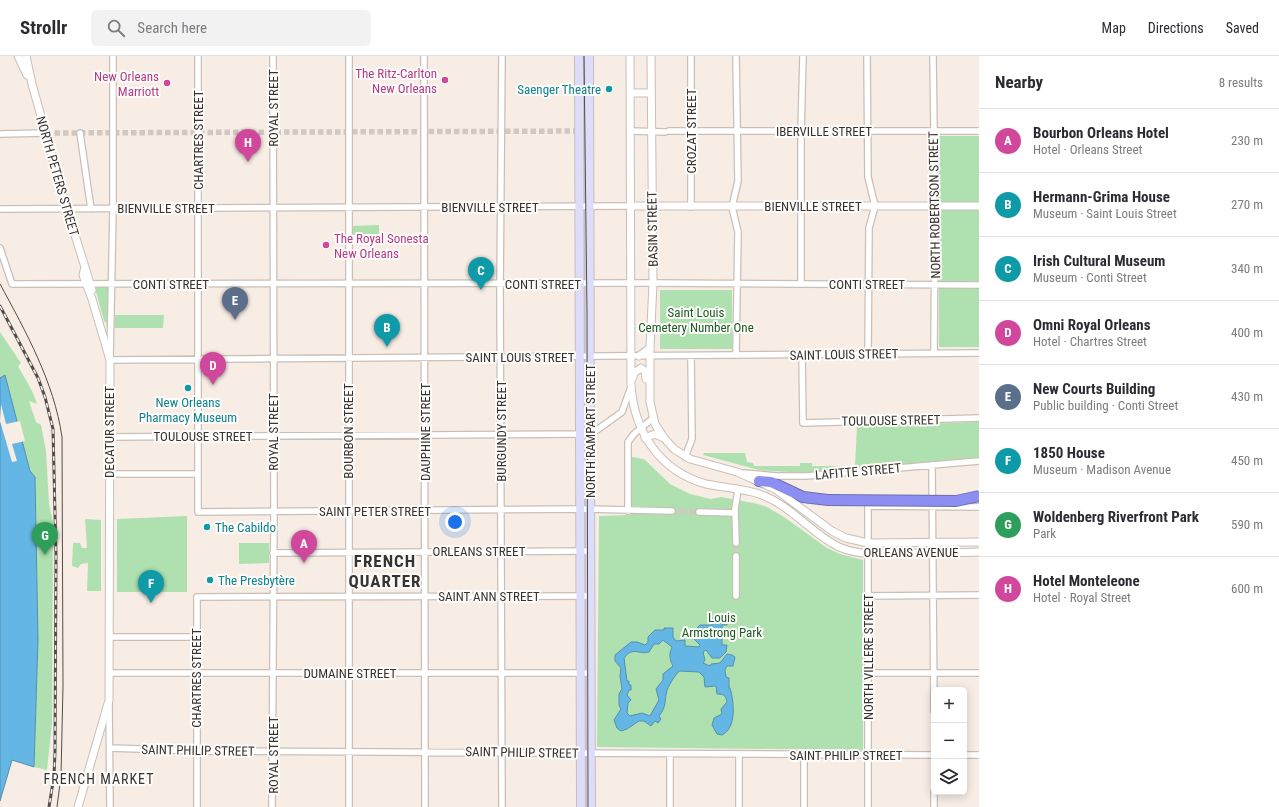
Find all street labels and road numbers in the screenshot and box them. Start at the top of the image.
street label: ROYAL STREET [266,69,281,147]
street label: CROZAT STREET [684,88,699,174]
street label: CHARTRES STREET [191,90,206,190]
street label: NORTH PETERS STREET [33,114,82,238]
street label: IBERVILLE STREET [776,124,872,139]
street label: NORTH ROBERTSON STREET [926,131,943,279]
street label: BASIN STREET [644,191,661,267]
street label: BIENVILLE STREET [764,199,862,214]
street label: BIENVILLE STREET [441,200,539,215]
street label: BIENVILLE STREET [117,201,215,216]
street label: CONTI STREET [133,277,209,292]
street label: CONTI STREET [505,277,581,292]
street label: CONTI STREET [829,277,905,292]
street label: SAINT LOUIS STREET [789,346,899,363]
street label: SAINT LOUIS STREET [466,350,575,365]
street label: NORTH RAMPART STREET [583,364,598,498]
street label: BURGUNDY STREET [494,380,509,482]
street label: BOURBON STREET [341,383,356,479]
street label: DAUPHINE STREET [418,383,433,481]
street label: DECATUR STREET [102,386,117,478]
street label: ROYAL STREET [266,393,281,471]
street label: TOULOUSE STREET [841,412,941,429]
street label: TOULOUSE STREET [154,429,253,444]
street label: LAFITTE STREET [814,460,902,483]
street label: SAINT PETER STREET [319,504,431,519]
street label: ORLEANS STREET [433,544,526,559]
street label: ORLEANS AVENUE [863,545,959,560]
street label: SAINT ANN STREET [438,589,540,604]
street label: NORTH VILLERE STREET [861,594,876,720]
street label: CHARTRES STREET [189,628,204,728]
street label: DUMAINE STREET [303,666,397,681]
street label: ROYAL STREET [266,716,281,794]
street label: SAINT PHILIP STREET [141,742,255,759]
street label: SAINT PHILIP STREET [465,744,579,761]
street label: SAINT PHILIP STREET [789,748,903,763]

